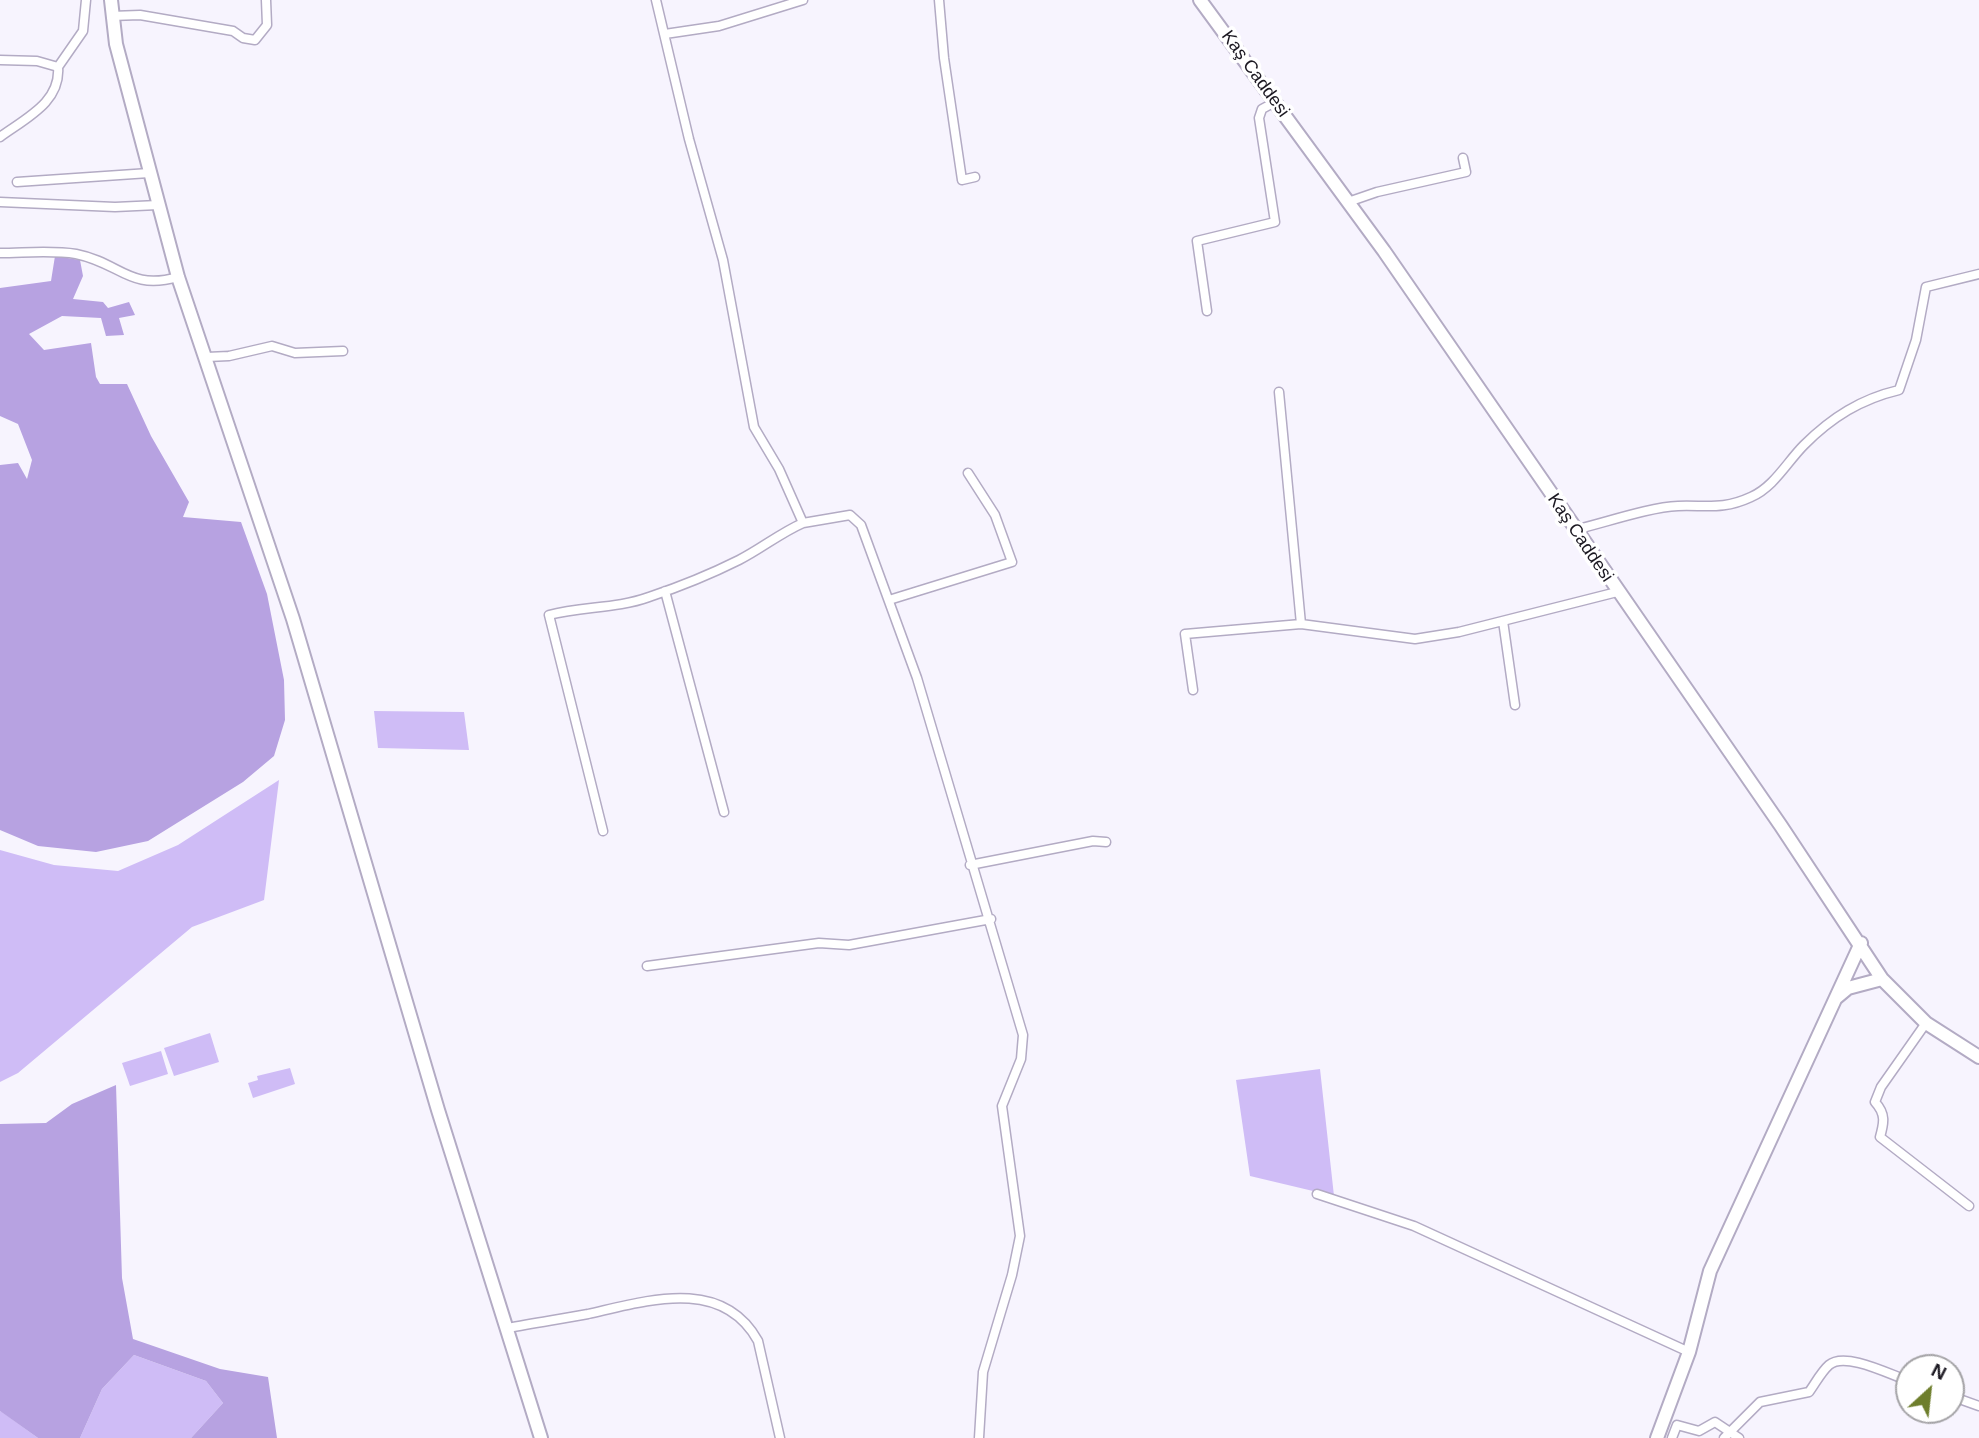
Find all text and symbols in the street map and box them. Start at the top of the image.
street label: Kaş Caddesi [1216,26,1294,122]
street label: Kaş Caddesi [1543,490,1617,586]
north arrow [1895,1354,1965,1424]
text: N [1928,1359,1950,1384]

